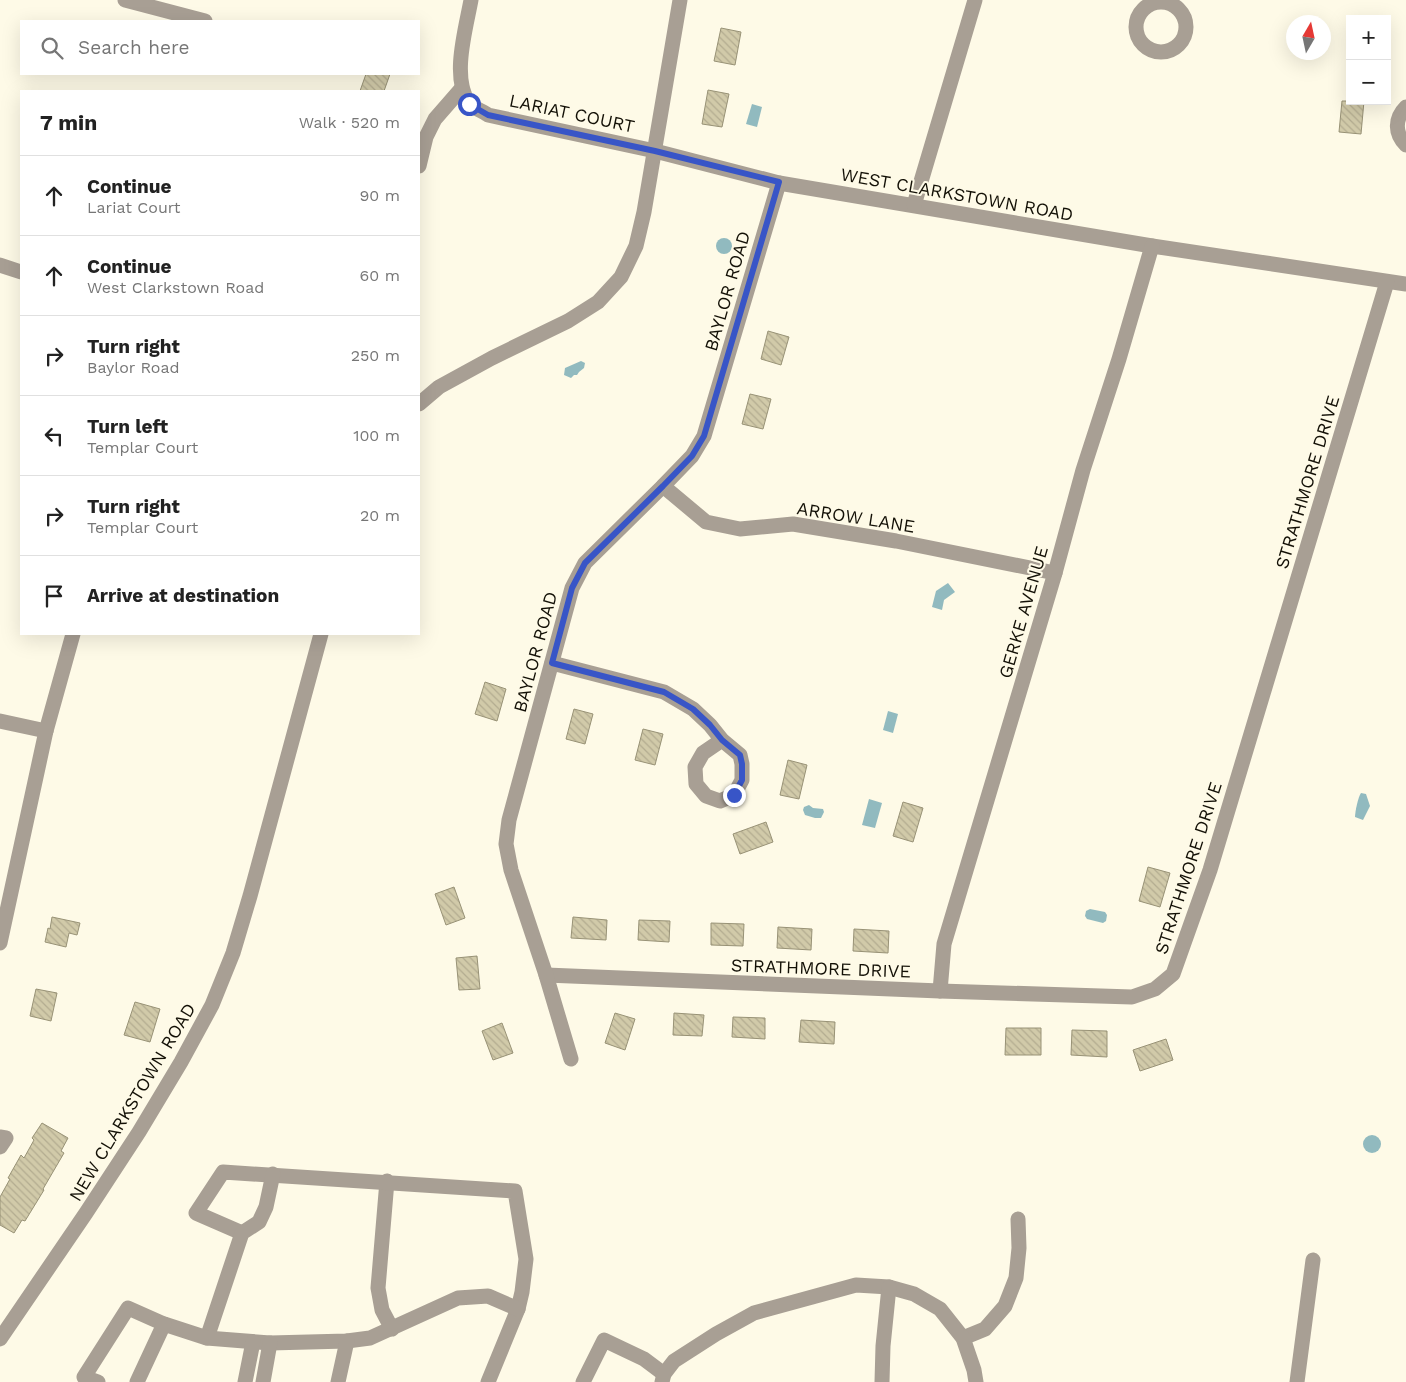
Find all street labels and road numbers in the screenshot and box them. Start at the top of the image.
street label: LARIAT COURT [507,89,637,137]
street label: WEST CLARKSTOWN ROAD [839,163,1075,225]
street label: BAYLOR ROAD [700,229,754,353]
street label: STRATHMORE DRIVE [1271,393,1343,571]
street label: ARROW LANE [795,497,917,537]
street label: GERKE AVENUE [994,543,1052,681]
street label: BAYLOR ROAD [509,589,561,715]
street label: STRATHMORE DRIVE [1150,779,1226,957]
street label: STRATHMORE DRIVE [731,954,911,982]
street label: NEW CLARKSTOWN ROAD [64,999,200,1205]

